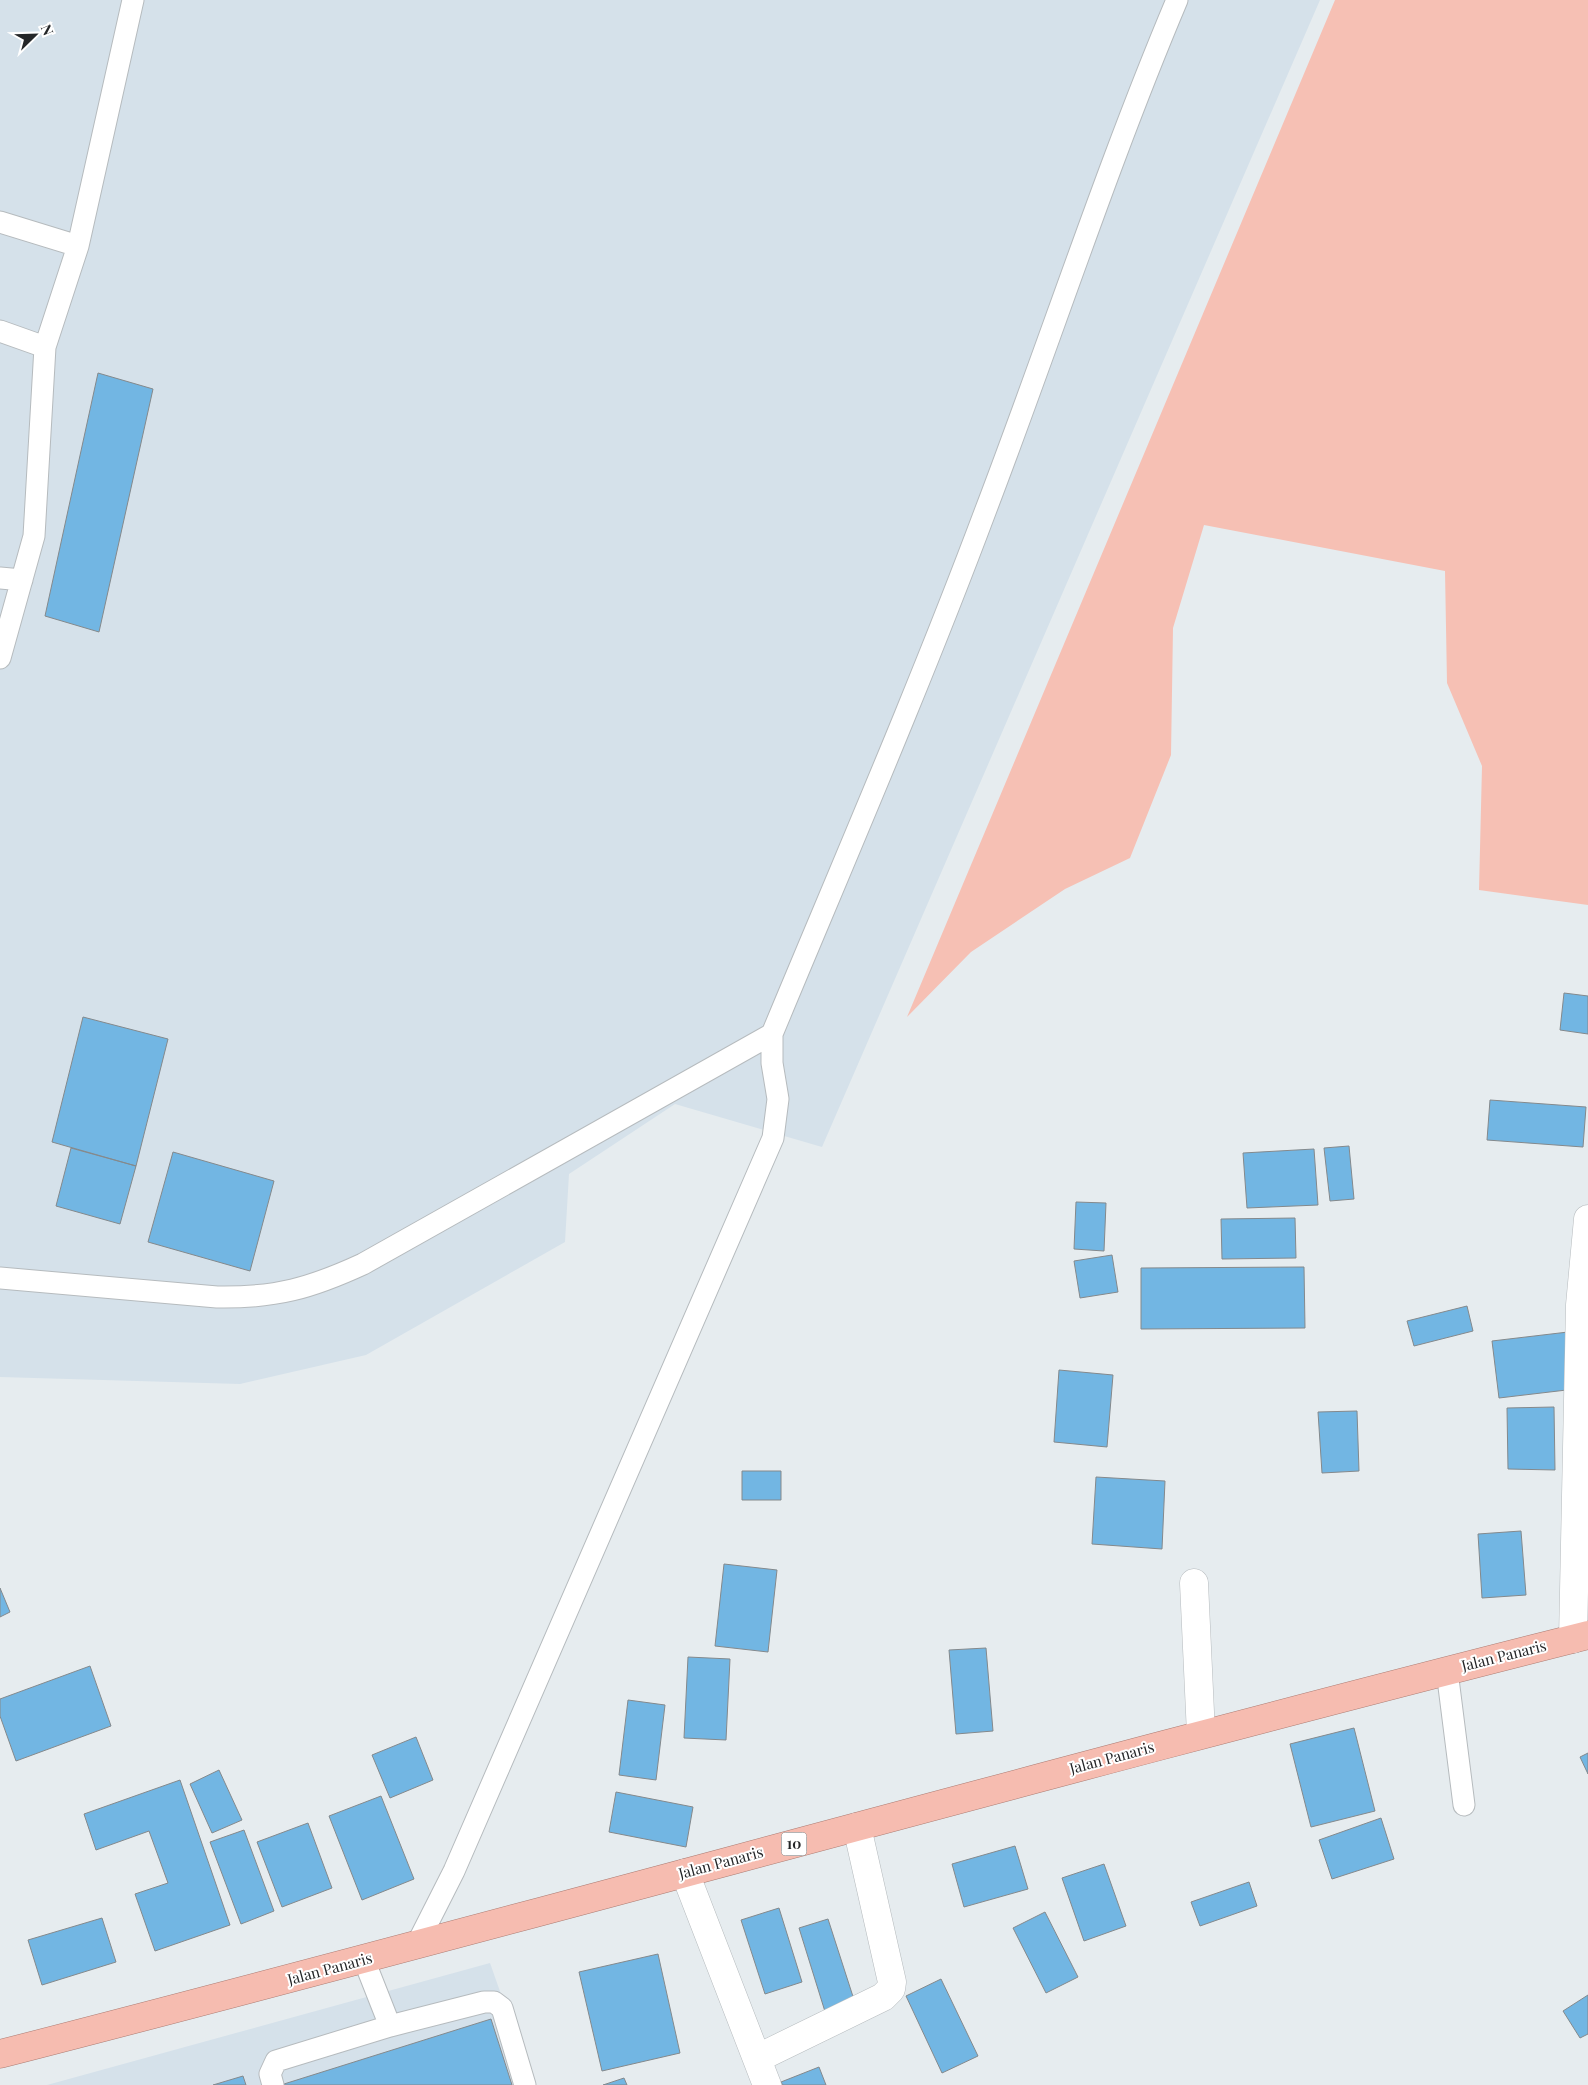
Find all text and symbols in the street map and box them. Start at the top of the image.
north arrow [10,10,60,60]
text: N [37,21,58,38]
street label: Jalan Panaris [1458,1635,1548,1675]
street label: Jalan Panaris [1066,1736,1156,1778]
road number: 10 [782,1832,806,1856]
street label: Jalan Panaris [675,1841,765,1883]
street label: Jalan Panaris [284,1947,374,1989]

